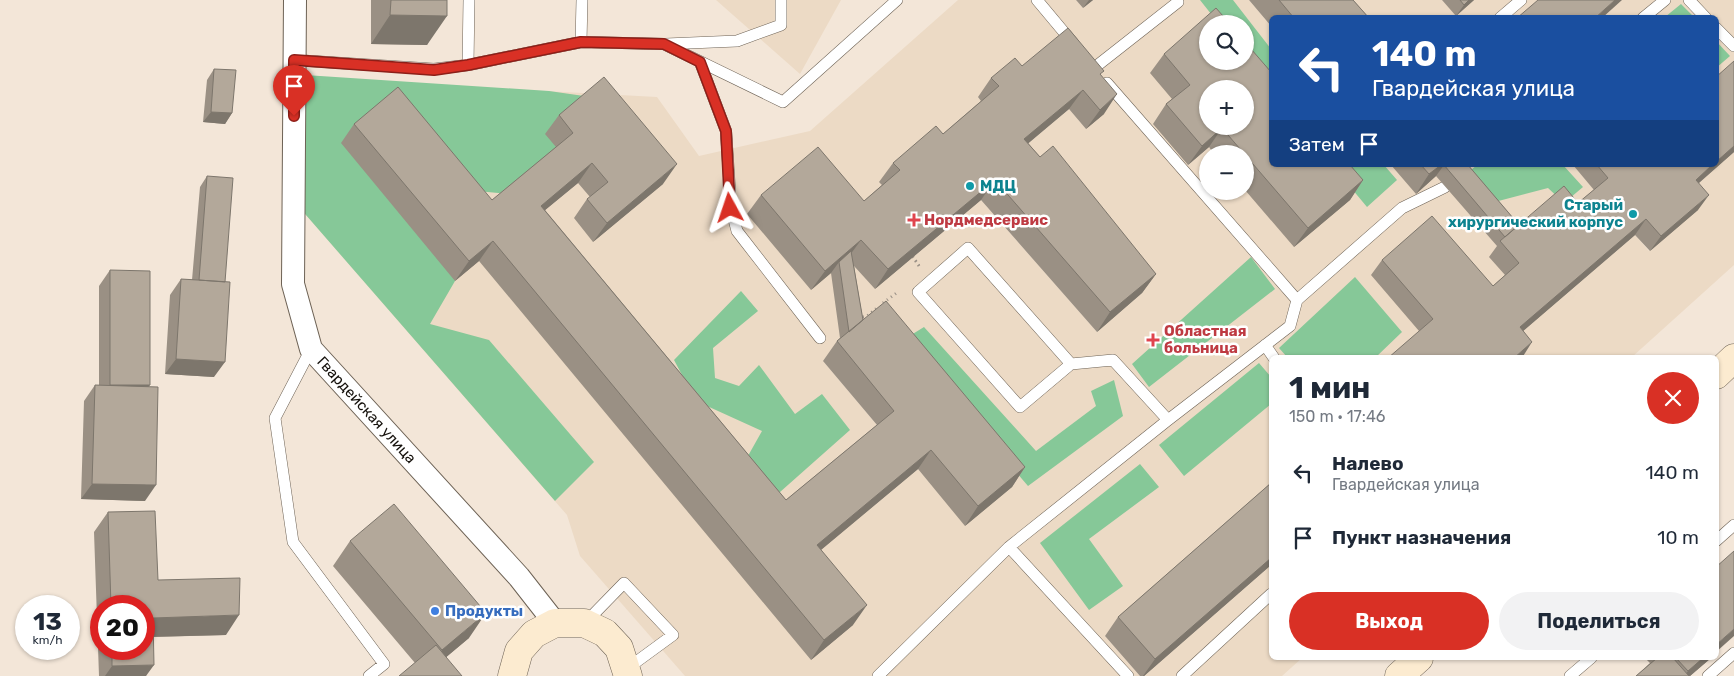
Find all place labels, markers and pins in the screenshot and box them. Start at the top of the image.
pin [273,65,315,116]
place label: МДЦ [980,177,1016,195]
marker: МДЦ [964,180,976,192]
place label: Старый хирургический корпус [1448,196,1623,231]
marker: Старый хирургический корпус [1627,208,1639,220]
place label: Нордмедсервис [924,211,1048,229]
marker: Нордмедсервис [908,214,920,226]
place label: Областная больница [1164,322,1247,357]
marker: Областная больница [1146,333,1160,347]
place label: Продукты [445,602,523,620]
marker: Продукты [429,605,441,617]

